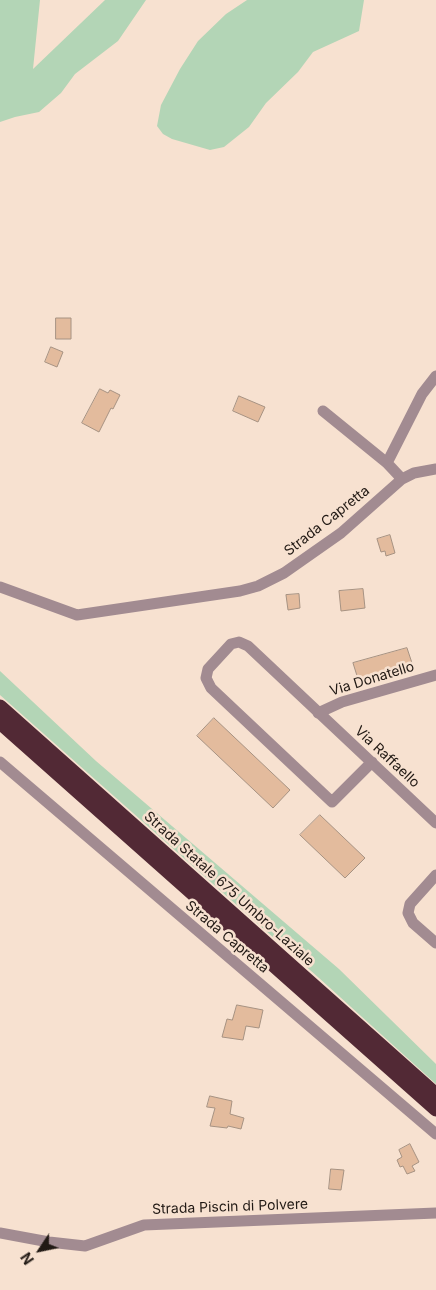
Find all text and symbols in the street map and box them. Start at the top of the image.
street label: Strada Capretta [281,482,373,560]
street label: Via Donatello [328,658,416,700]
street label: Via Raffaello [351,723,423,791]
street label: Strada Statale 675 Umbro-Laziale [141,808,317,970]
street label: Strada Capretta [182,897,272,977]
street label: Strada Piscin di Polvere [152,1196,308,1218]
north arrow [15,1225,65,1275]
text: N [17,1249,37,1268]

